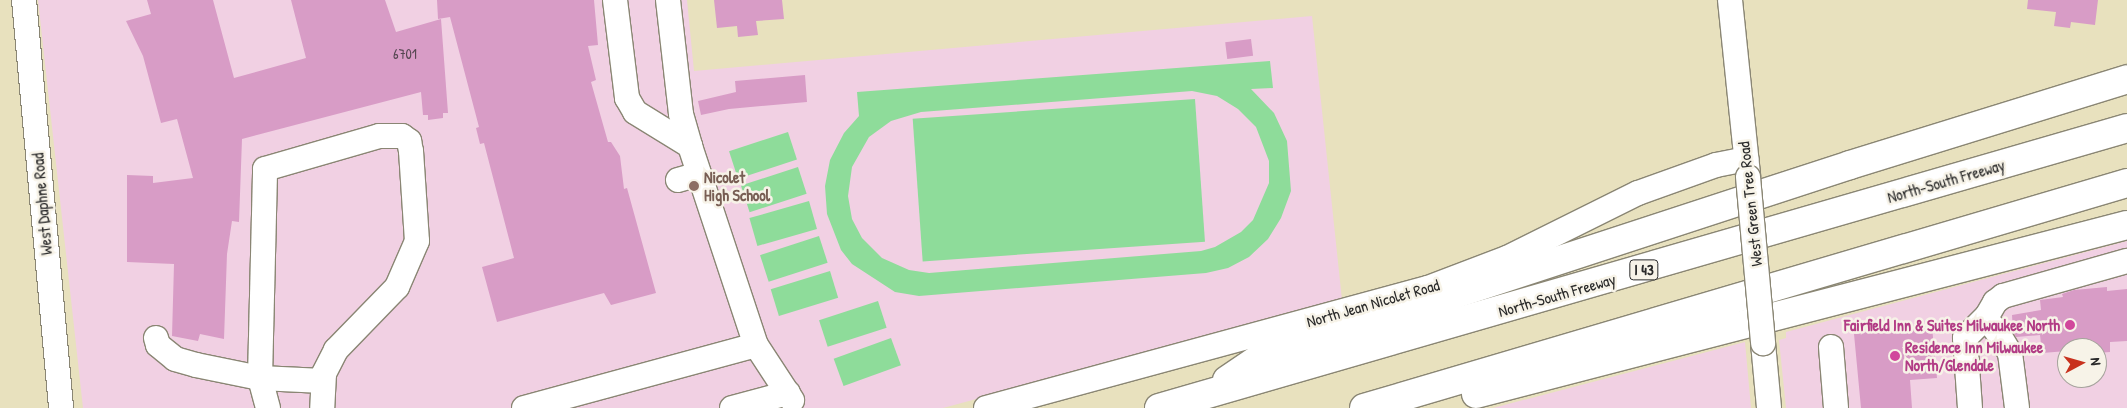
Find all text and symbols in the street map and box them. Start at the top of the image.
house number: 6701 [393,46,417,62]
street label: West Green Tree Road [1734,141,1766,267]
street label: West Daphne Road [28,152,56,256]
street label: North-South Freeway [1885,155,2007,207]
place label: Nicolet High School [704,167,770,205]
marker: Nicolet High School [688,180,700,192]
road number: I 43 [1629,258,1659,282]
street label: North-South Freeway [1496,269,1618,321]
street label: North Jean Nicolet Road [1304,275,1442,331]
place label: Fairfield Inn & Suites Milwaukee North [1844,315,2060,335]
marker: Fairfield Inn & Suites Milwaukee North [2064,319,2076,331]
place label: Residence Inn Milwaukee North/Glendale [1905,337,2043,375]
north arrow [2057,338,2107,388]
marker: Residence Inn Milwaukee North/Glendale [1889,350,1901,362]
text: N [2087,357,2106,366]

